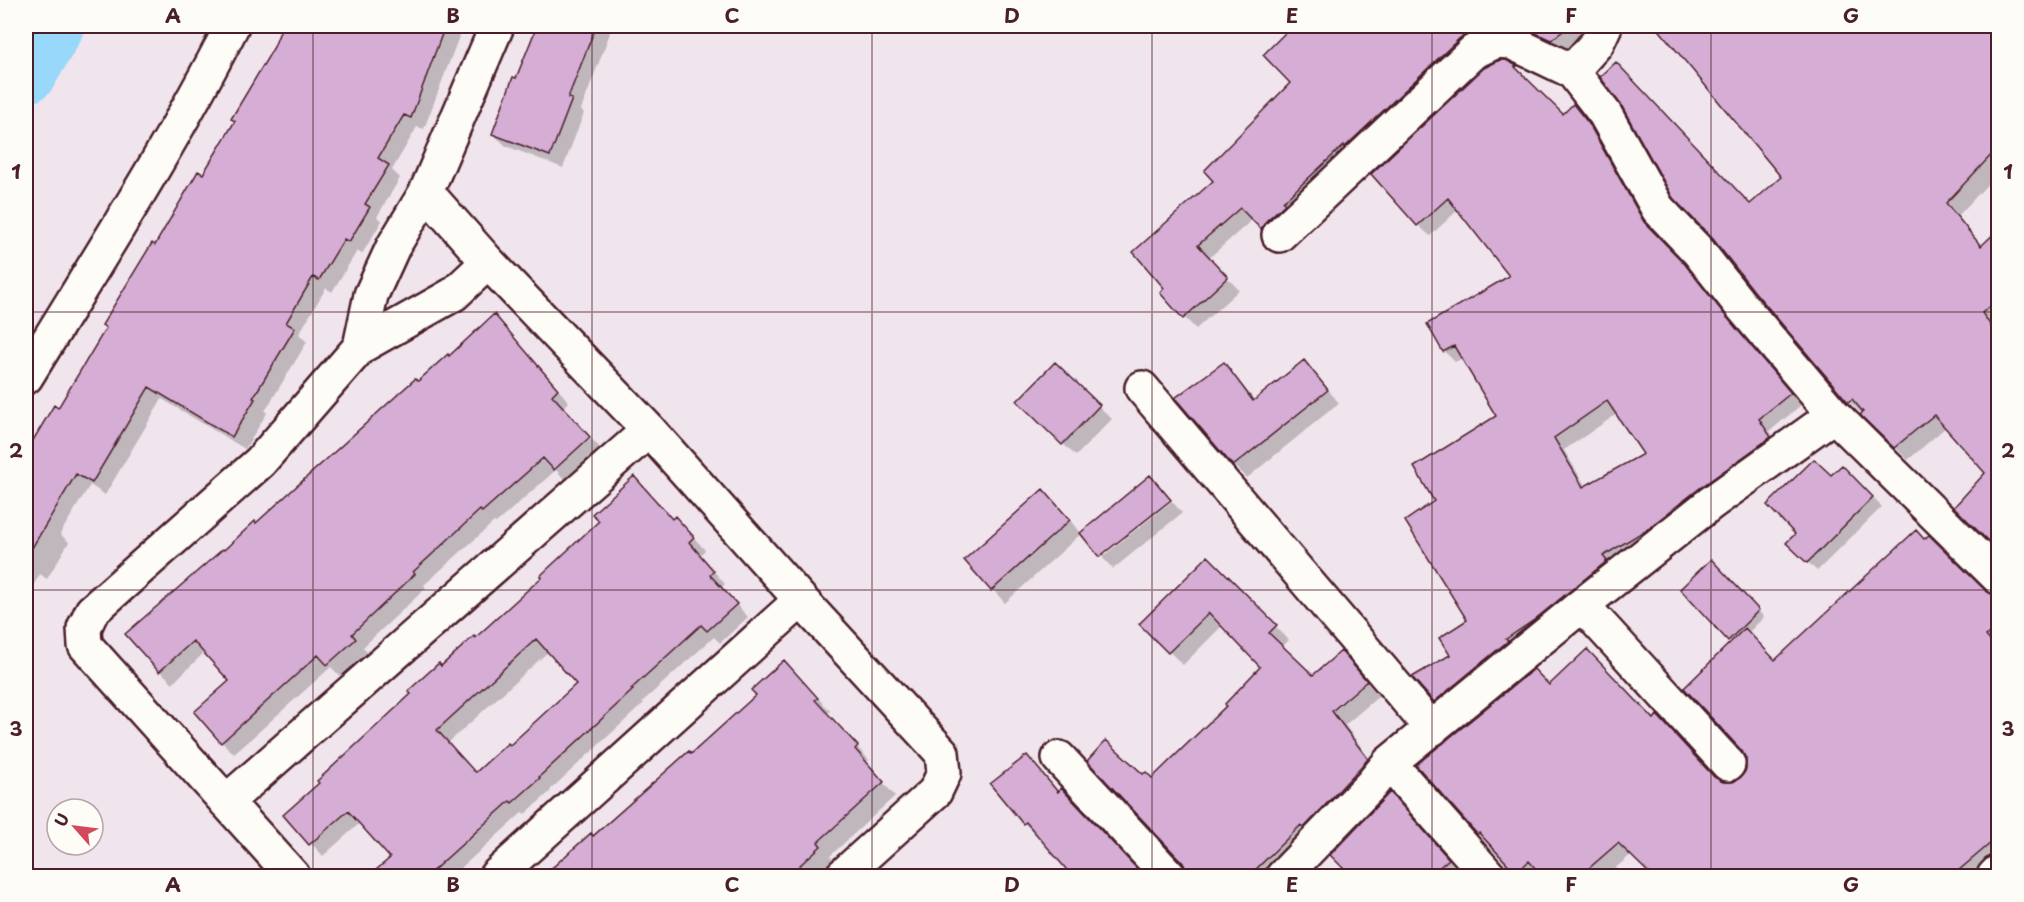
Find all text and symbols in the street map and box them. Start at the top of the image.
text: A [165,0,181,30]
text: B [446,0,460,30]
text: C [724,0,740,30]
text: D [1004,0,1020,30]
text: E [1286,0,1298,30]
text: F [1565,0,1577,30]
text: G [1843,0,1859,30]
text: 1 [11,156,21,186]
text: 1 [2003,156,2013,186]
text: 2 [9,435,23,465]
text: 2 [2001,435,2015,465]
text: 3 [9,713,23,743]
text: 3 [2001,713,2015,743]
north arrow [45,797,105,857]
text: U [47,808,74,831]
text: A [165,869,181,899]
text: B [446,869,460,899]
text: C [724,869,740,899]
text: D [1004,869,1020,899]
text: E [1286,869,1298,899]
text: F [1565,869,1577,899]
text: G [1843,869,1859,899]

